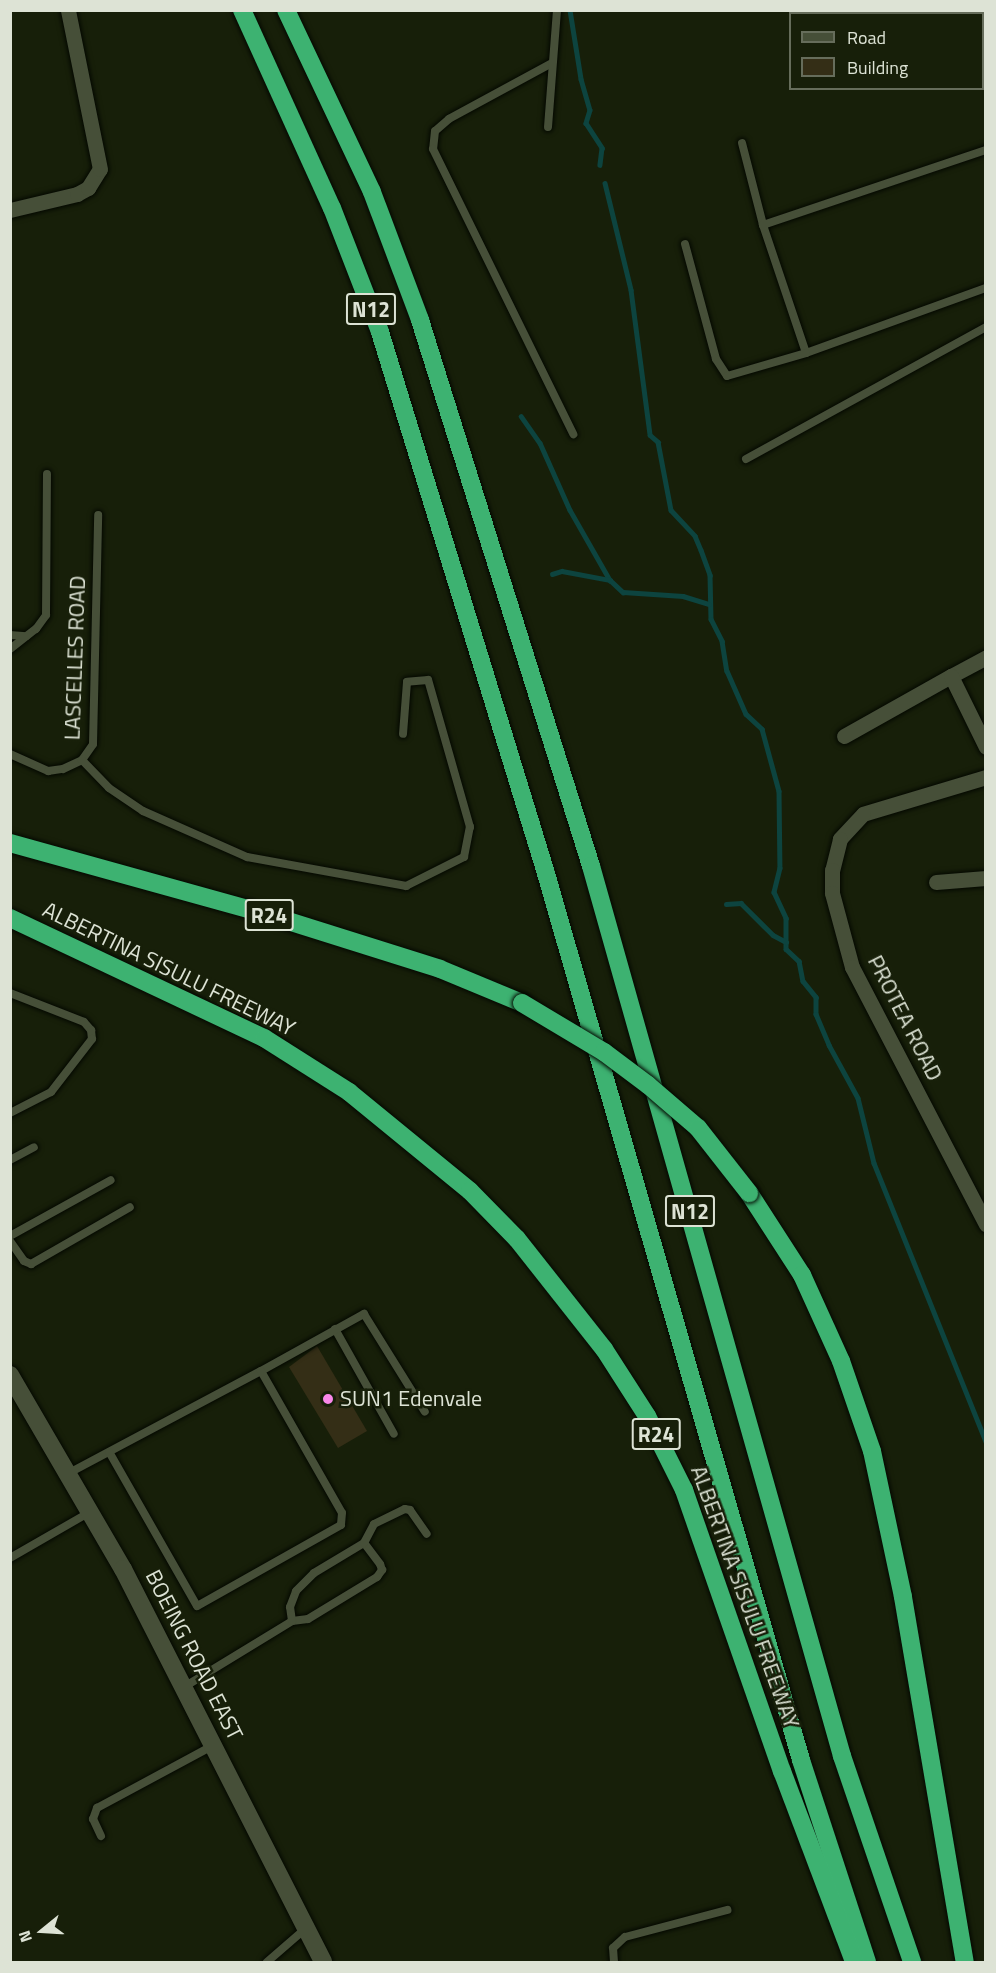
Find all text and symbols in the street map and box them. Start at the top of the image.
legend [789,12,984,90]
text: Road [847,24,886,51]
text: Building [847,54,908,81]
road number: N12 [346,291,397,327]
street label: LASCELLES ROAD [59,575,91,741]
street label: ALBERTINA SISULU FREEWAY [38,896,300,1042]
road number: R24 [244,897,294,933]
street label: PROTEA ROAD [862,951,948,1085]
road number: N12 [664,1193,716,1229]
place label: SUN1 Edenvale [340,1386,482,1412]
marker: SUN1 Edenvale [321,1392,335,1406]
road number: R24 [630,1416,682,1452]
street label: ALBERTINA SISULU FREEWAY [685,1462,805,1732]
street label: BOEING ROAD EAST [140,1565,248,1745]
north arrow [12,1901,72,1961]
text: N [12,1928,38,1946]

